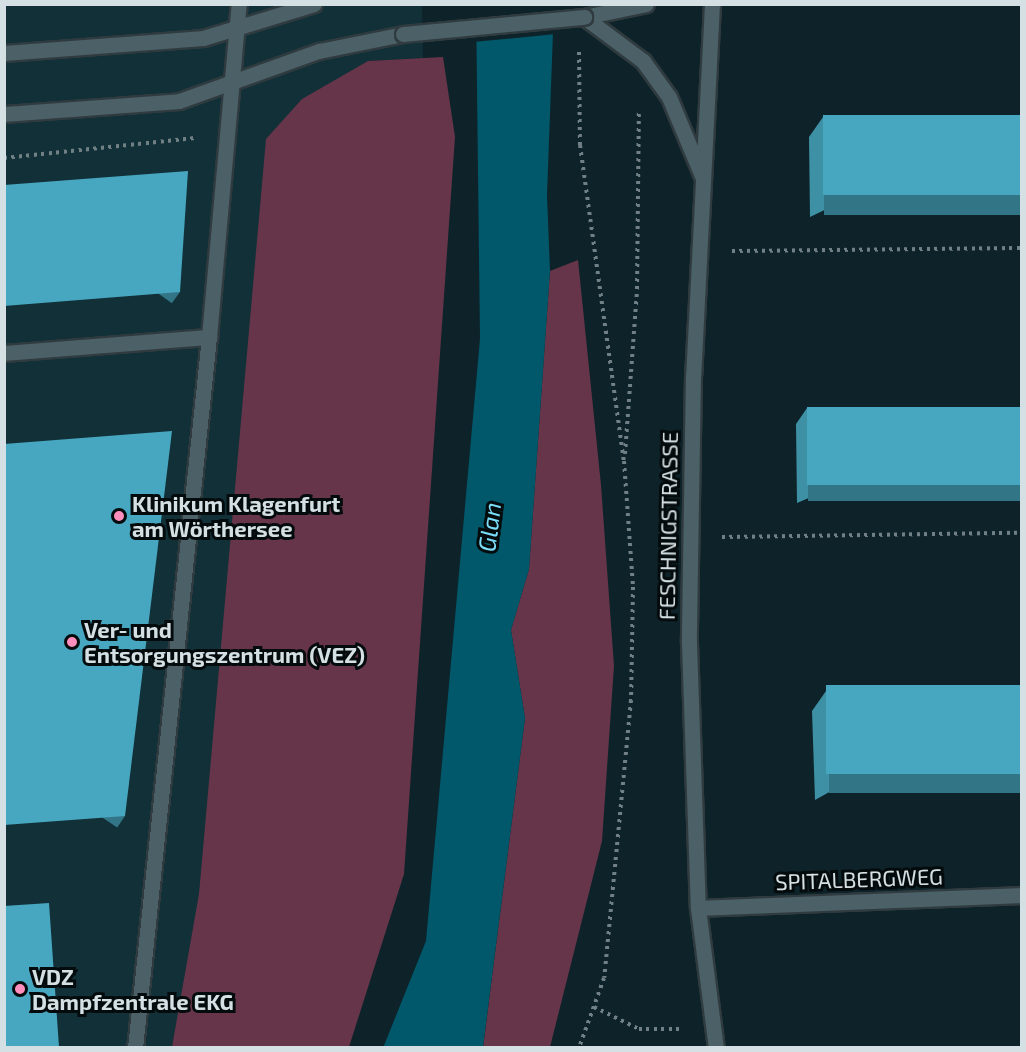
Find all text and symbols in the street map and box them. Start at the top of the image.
street label: FESCHNIGSTRASSE [653,432,683,620]
place label: Klinikum Klagenfurt am Wörthersee [132,490,340,542]
water label: Glan [472,501,506,553]
marker: Klinikum Klagenfurt am Wörthersee [110,507,128,525]
place label: Ver- und Entsorgungszentrum (VEZ) [84,616,365,668]
marker: Ver- und Entsorgungszentrum (VEZ) [65,635,79,649]
street label: SPITALBERGWEG [775,863,943,895]
place label: VDZ Dampfzentrale EKG [32,963,234,1014]
marker: VDZ Dampfzentrale EKG [13,982,27,996]

